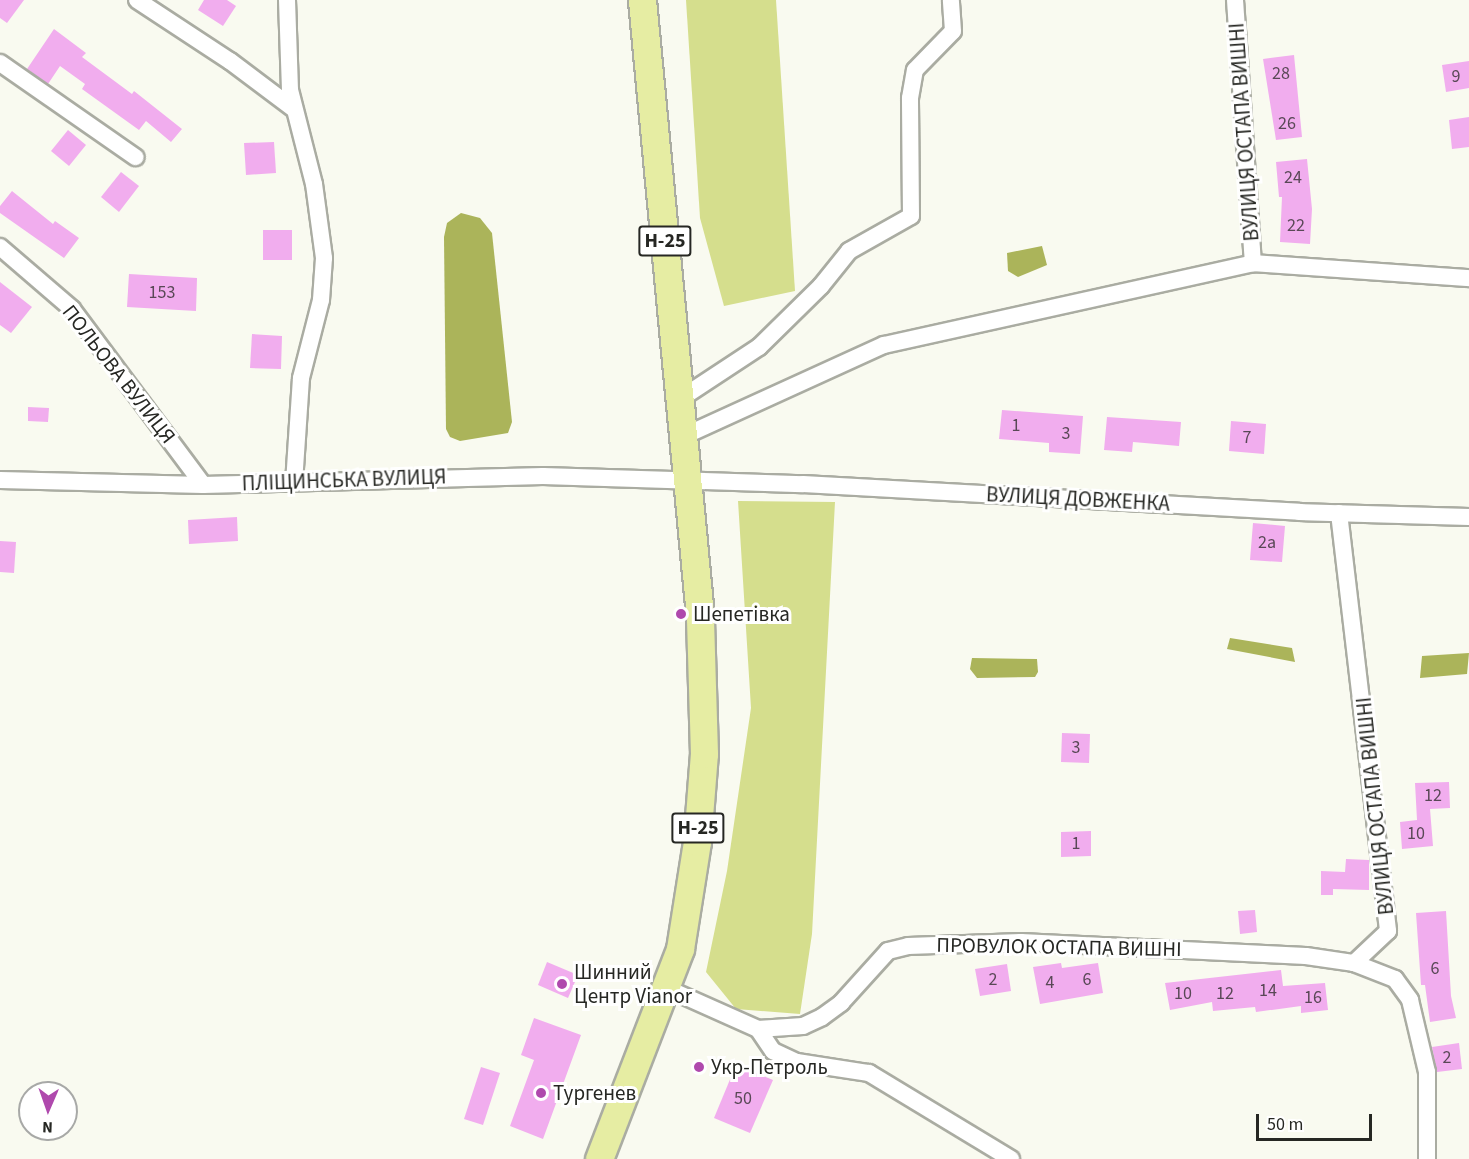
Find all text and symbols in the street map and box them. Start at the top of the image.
street label: ВУЛИЦЯ ОСТАПА ВИШНІ [1224,22,1264,242]
house number: 28 [1272,63,1290,85]
house number: 9 [1452,66,1460,88]
house number: 26 [1278,113,1296,135]
house number: 24 [1284,167,1302,189]
house number: 22 [1287,215,1305,237]
road number: Н-25 [638,224,692,258]
house number: 153 [149,282,175,304]
street label: ПОЛЬОВА ВУЛИЦЯ [57,300,181,448]
house number: 1 [1012,415,1020,437]
house number: 3 [1062,423,1070,445]
house number: 7 [1243,427,1251,449]
street label: ПЛІЩИНСЬКА ВУЛИЦЯ [241,464,447,496]
street label: ВУЛИЦЯ ДОВЖЕНКА [985,482,1171,516]
house number: 2а [1258,532,1276,554]
place label: Шепетівка [693,601,790,627]
marker: Шепетівка [674,607,688,621]
street label: ВУЛИЦЯ ОСТАПА ВИШНІ [1351,696,1399,916]
house number: 3 [1072,737,1080,759]
house number: 12 [1424,785,1442,807]
road number: Н-25 [671,811,725,845]
house number: 10 [1407,823,1425,845]
house number: 1 [1072,833,1080,855]
street label: ПРОВУЛОК ОСТАПА ВИШНІ [936,932,1182,962]
house number: 6 [1431,958,1439,980]
place label: Шинний Центр Vianor [574,959,692,1009]
house number: 2 [989,969,997,991]
house number: 6 [1083,969,1091,991]
house number: 4 [1046,972,1054,994]
marker: Шинний Центр Vianor [555,977,569,991]
house number: 14 [1259,980,1277,1002]
house number: 10 [1174,983,1192,1005]
house number: 12 [1216,983,1234,1005]
house number: 16 [1304,987,1322,1009]
house number: 2 [1443,1047,1451,1069]
place label: Укр-Петроль [711,1054,828,1080]
marker: Укр-Петроль [692,1060,706,1074]
place label: Тургенев [553,1080,636,1106]
north arrow [18,1081,78,1141]
marker: Тургенев [534,1086,548,1100]
house number: 50 [734,1088,752,1110]
scale bar [1259,1102,1374,1140]
text: 50 m [1267,1112,1303,1137]
text: N [42,1116,53,1138]

